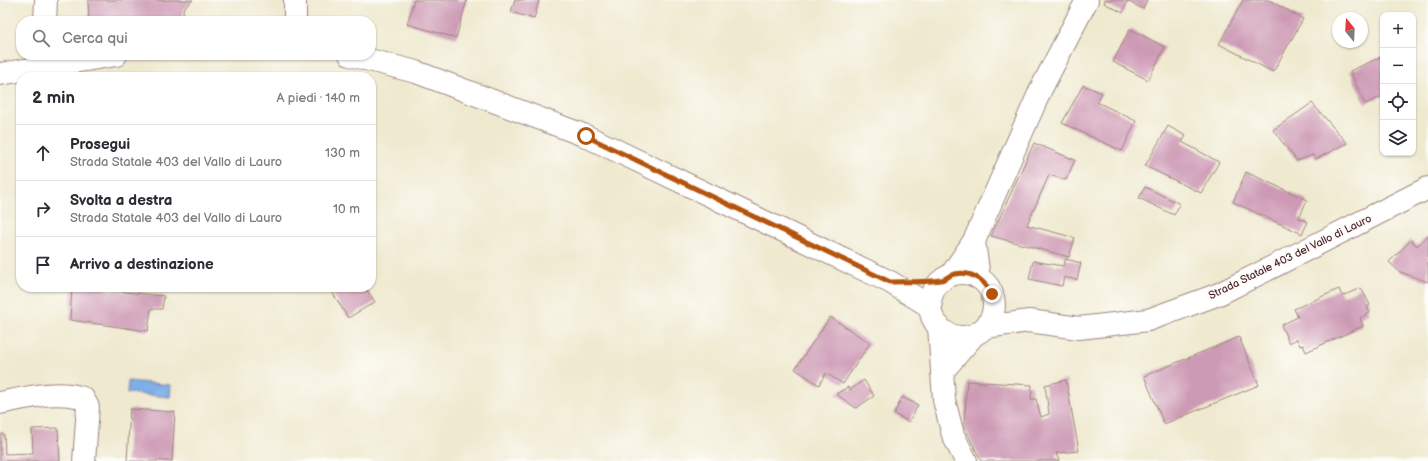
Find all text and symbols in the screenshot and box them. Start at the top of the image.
north arrow [1332,12,1368,48]
map controls [1380,12,1416,156]
button: + [1380,12,1416,48]
search box [16,16,376,60]
icon: search [30,27,52,49]
text: Cerca qui [62,29,128,48]
button: − [1380,48,1416,84]
button: locate [1380,84,1416,120]
text: 2 min [32,88,75,108]
text: A piedi · 140 m [276,90,360,106]
button: layers [1380,120,1416,156]
route start [577,127,595,145]
text: Prosegui [70,135,130,154]
icon: ahead [32,142,54,164]
text: 130 m [325,145,360,161]
text: Strada Statale 403 del Vallo di Lauro [70,154,282,170]
text: Svolta a destra [70,191,172,210]
icon: right [32,198,54,220]
text: 10 m [333,201,360,217]
text: Strada Statale 403 del Vallo di Lauro [70,210,282,226]
street label: Strada Statale 403 del Vallo di Lauro [1206,212,1374,302]
icon: arrive [32,254,54,276]
text: Arrivo a destinazione [70,255,214,274]
route end [983,285,1001,303]

